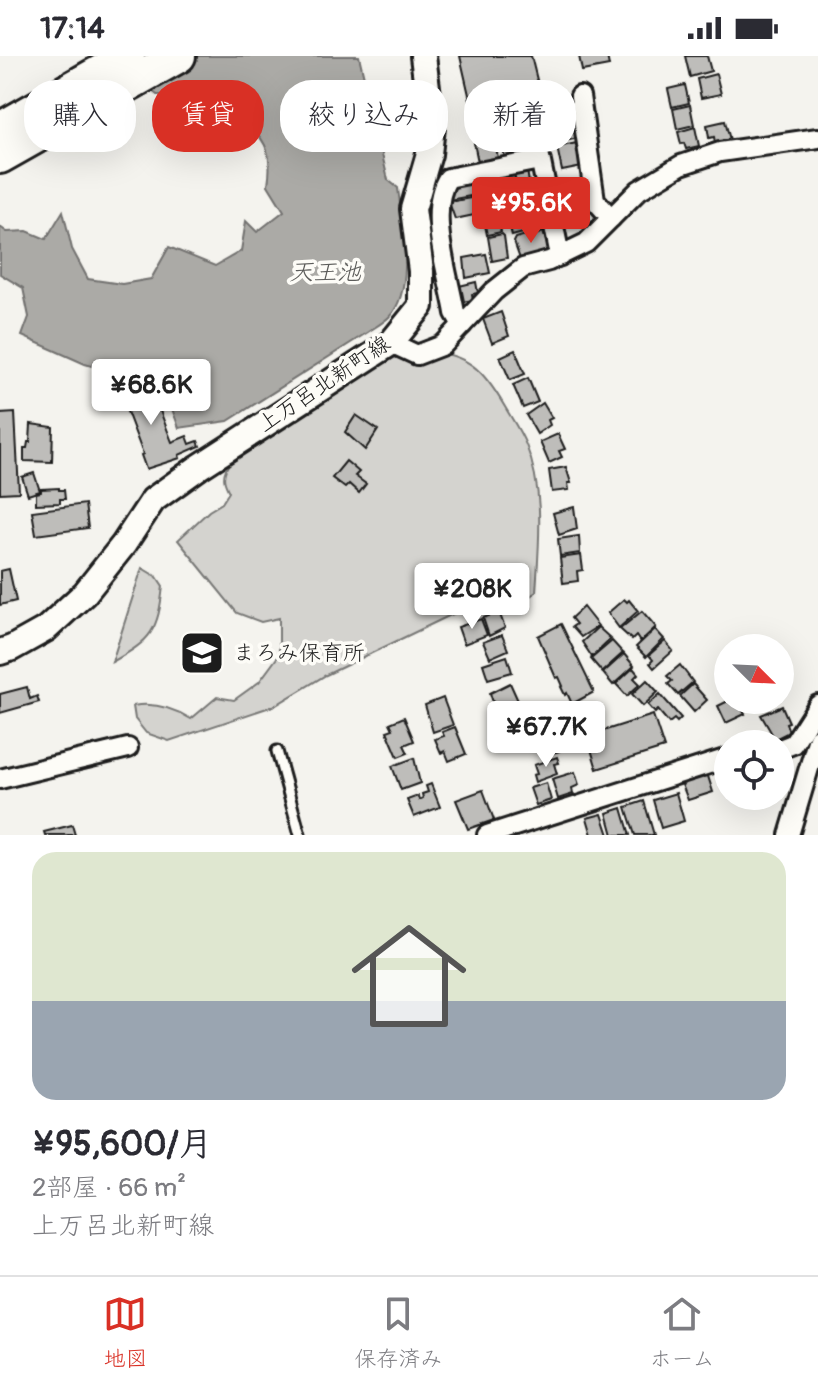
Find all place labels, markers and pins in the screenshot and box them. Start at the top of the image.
pin: ¥95.6K [466,177,596,245]
pin: ¥68.6K [86,359,216,427]
pin: ¥208K [416,563,528,631]
school or university icon: まろみ保育所 [178,629,226,677]
place label: まろみ保育所 [233,639,365,667]
pin: ¥67.7K [481,701,611,769]

